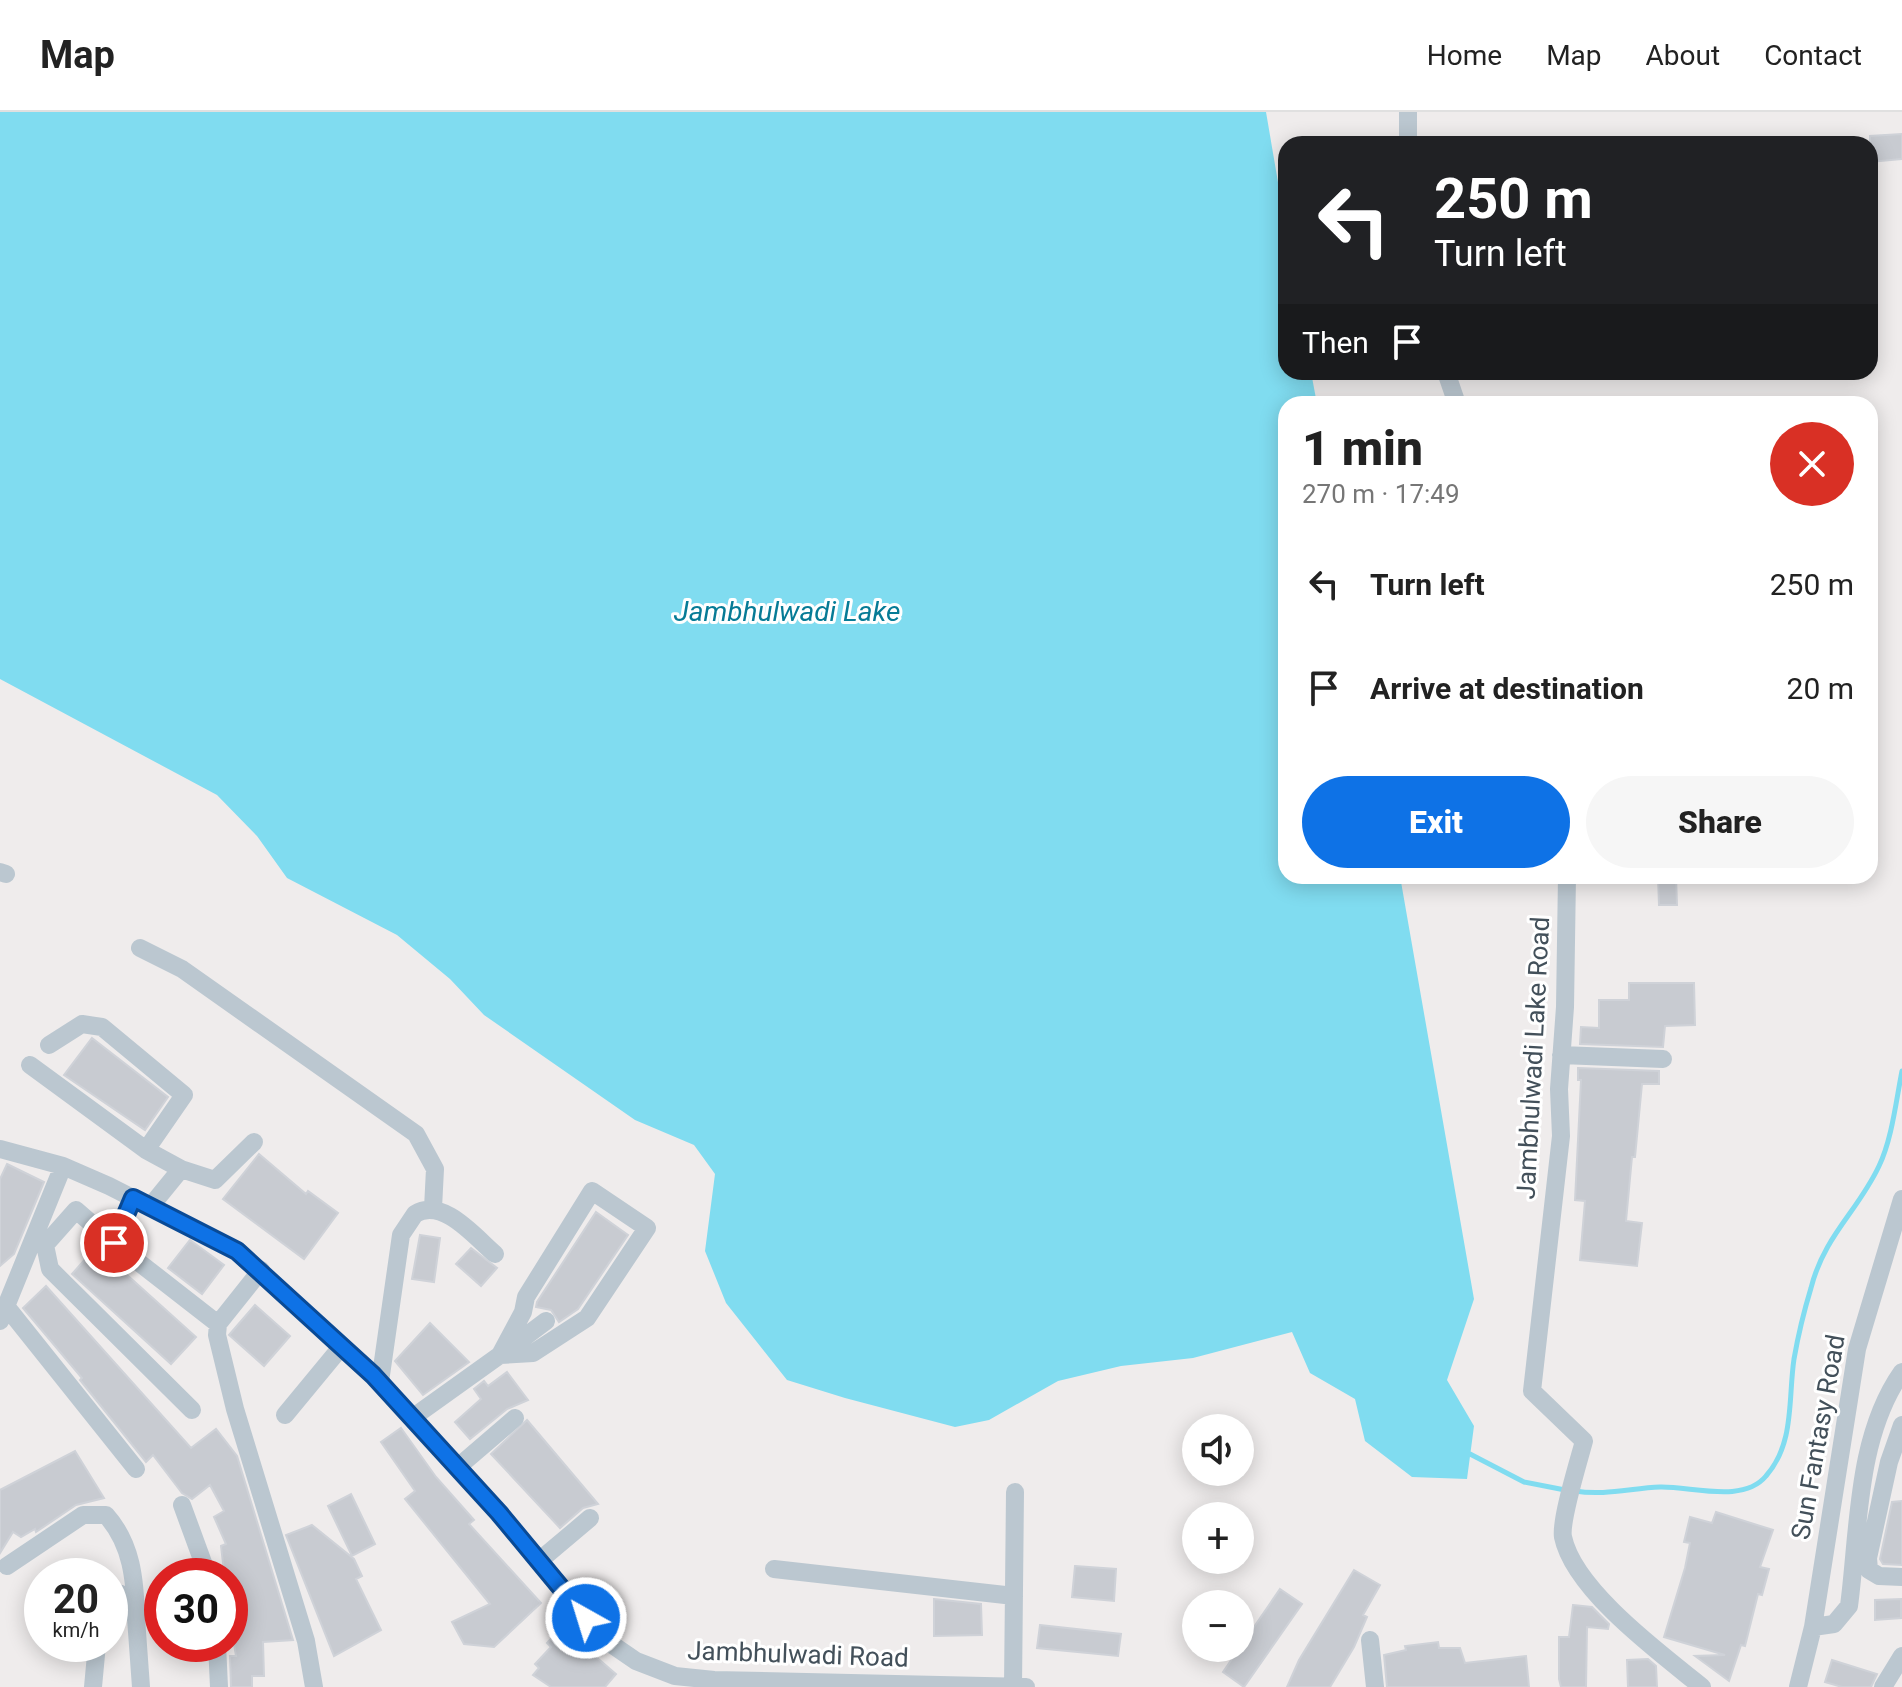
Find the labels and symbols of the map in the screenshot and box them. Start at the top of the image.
water label: Jambhulwadi Lake [674,595,900,628]
street label: Jambhulwadi Lake Road [1511,916,1555,1200]
pin [80,1209,148,1277]
street label: Sun Fantasy Road [1785,1332,1851,1542]
speed limit sign: 30 [144,1558,248,1662]
position arrow [544,1576,628,1660]
street label: Jambhulwadi Road [687,1635,909,1673]

